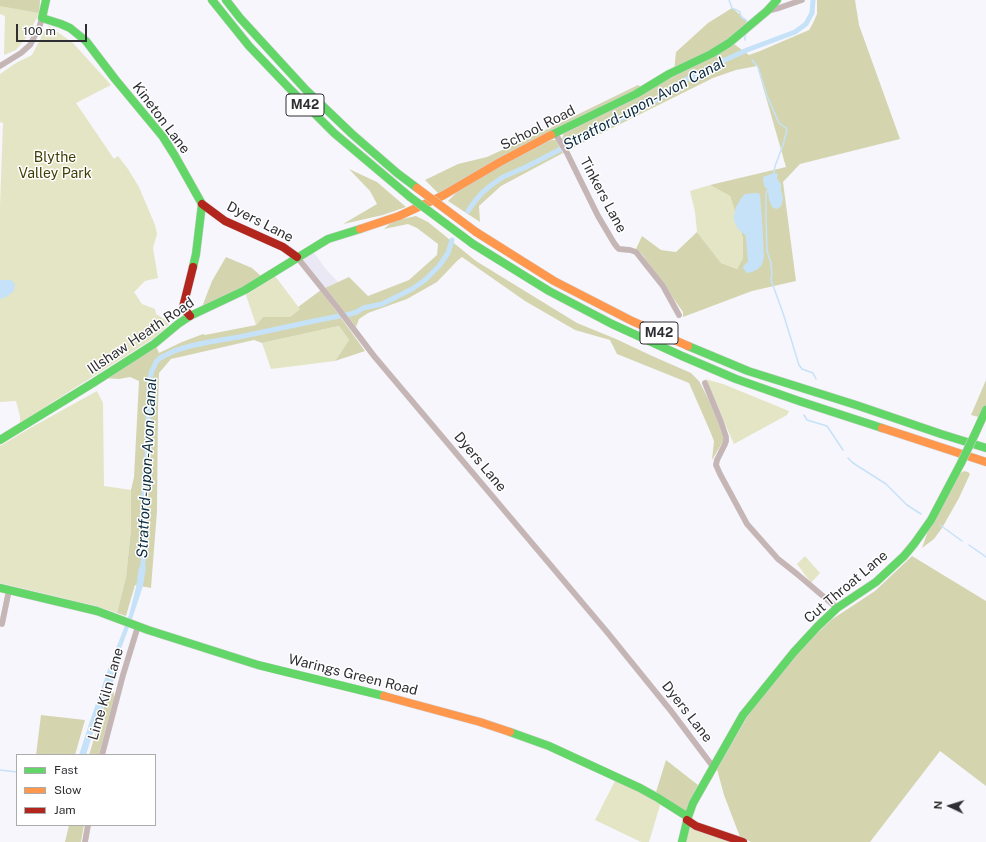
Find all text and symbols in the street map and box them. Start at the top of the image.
scale bar [18,16,89,42]
text: 100 m [23,24,56,38]
water label: Stratford-upon-Avon Canal [560,54,728,154]
street label: Kineton Lane [129,79,193,157]
road number: M42 [286,94,324,116]
street label: School Road [498,102,578,154]
park label: Blythe Valley Park [18,150,92,182]
street label: Tinkers Lane [576,154,630,236]
street label: Dyers Lane [224,198,296,246]
street label: Illshaw Heath Road [85,294,197,378]
road number: M42 [640,322,678,344]
water label: Stratford-upon-Avon Canal [133,377,161,559]
street label: Dyers Lane [450,429,510,495]
street label: Cut Throat Lane [801,547,891,627]
street label: Lime Kiln Lane [85,646,127,742]
street label: Warings Green Road [287,651,419,699]
street label: Dyers Lane [658,678,716,746]
legend [16,754,156,826]
text: Fast [54,763,78,777]
text: Slow [54,783,81,797]
north arrow [930,786,970,826]
text: N [932,800,944,810]
text: Jam [54,803,76,817]

